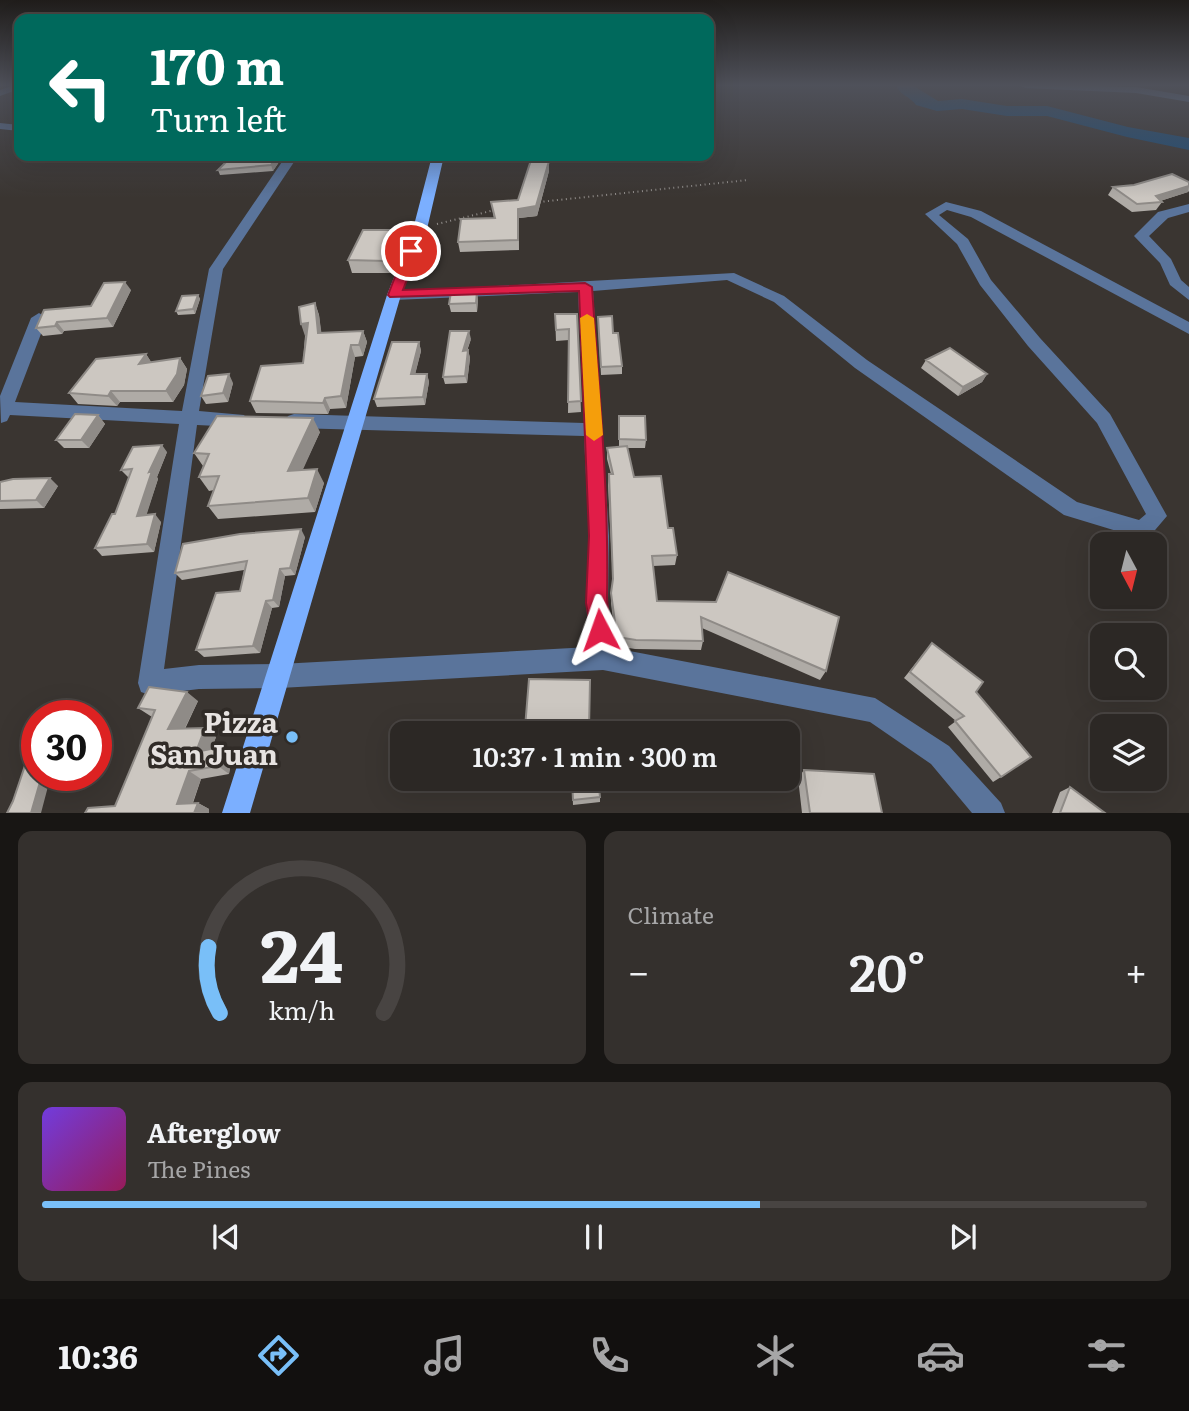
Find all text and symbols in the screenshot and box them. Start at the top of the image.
text: 170 m [150,27,284,100]
icon: left [35,42,126,133]
text: Turn left [150,94,287,142]
pin [381,221,441,281]
icon: arrive [392,232,430,270]
north arrow [1090,532,1167,609]
map controls [1090,532,1167,791]
position arrow [563,593,637,667]
button: search [1090,623,1167,700]
speed limit sign: 30 [21,700,112,791]
place label: Pizza San Juan [150,700,279,774]
button: layers [1090,714,1167,791]
marker: Pizza San Juan [284,729,300,745]
text: 10:37 · 1 min · 300 m [473,736,717,775]
text: Climate [628,897,714,931]
text: 24 [260,898,343,1006]
text: 20° [849,931,926,1008]
text: − [628,941,650,998]
text: + [1125,941,1147,998]
text: km/h [268,991,335,1028]
text: Afterglow [147,1112,281,1151]
text: The Pines [147,1151,250,1185]
icon: previous [207,1218,245,1256]
icon: pause [575,1218,613,1256]
icon: next [944,1218,982,1256]
text: 10:36 [58,1331,138,1379]
icon: directions [254,1331,303,1380]
icon: music [420,1331,469,1380]
icon: phone [585,1331,634,1380]
icon: climate [751,1331,800,1380]
icon: car [916,1331,965,1380]
icon: filters [1082,1331,1131,1380]

